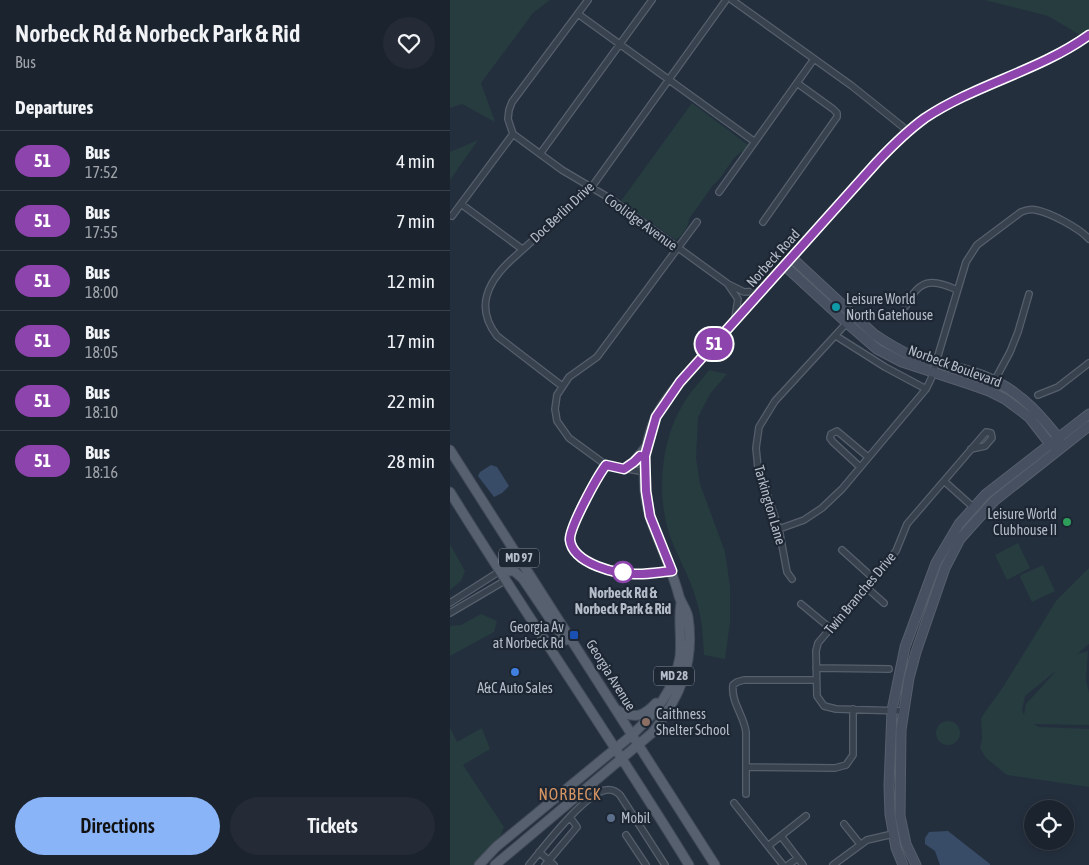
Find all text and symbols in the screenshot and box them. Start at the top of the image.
button: heart [383,17,435,69]
text: Norbeck Rd & Norbeck Park & Rid [15,20,300,47]
text: Bus [15,53,36,71]
text: Departures [15,96,93,118]
text: Bus [85,141,110,163]
text: 51 [34,150,51,171]
text: 4 min [396,150,435,172]
text: 17:52 [85,163,118,181]
street label: Doc Berlin Drive [527,178,597,246]
street label: Coolidge Avenue [602,190,680,254]
text: Bus [85,201,110,223]
text: 51 [34,210,51,231]
text: 7 min [396,210,435,232]
text: 17:55 [85,223,118,241]
street label: Norbeck Road [743,226,803,290]
text: Bus [85,261,110,283]
text: 51 [34,270,51,291]
text: 12 min [387,270,435,292]
text: 18:00 [85,283,118,301]
place label: Leisure World North Gatehouse [846,291,933,323]
marker: Leisure World North Gatehouse [830,301,842,313]
text: Bus [85,321,110,343]
line badge: 51 [692,328,736,360]
text: 51 [34,330,51,351]
text: 17 min [387,330,435,352]
text: 51 [706,333,722,354]
street label: Norbeck Boulevard [906,342,1004,390]
text: 18:05 [85,343,118,361]
text: Bus [85,381,110,403]
text: 51 [34,390,51,411]
text: 22 min [387,390,435,412]
text: 18:10 [85,403,118,421]
text: Bus [85,441,110,463]
text: 51 [34,450,51,471]
text: 28 min [387,450,435,472]
text: 18:16 [85,463,118,481]
street label: Tarkington Lane [751,463,789,547]
place label: Leisure World Clubhouse II [987,506,1057,538]
marker: Leisure World Clubhouse II [1061,516,1073,528]
road number: MD 97 [499,548,539,568]
street label: Twin Branches Drive [821,549,899,637]
marker: Norbeck Rd & Norbeck Park & Rid [612,561,634,583]
place label: Norbeck Rd & Norbeck Park & Rid [575,585,672,617]
place label: Georgia Av at Norbeck Rd [493,619,564,651]
marker: Georgia Av at Norbeck Rd [568,629,580,641]
street label: Georgia Avenue [583,637,639,713]
marker: A&C Auto Sales [509,666,521,678]
road number: MD 28 [654,666,694,686]
place label: A&C Auto Sales [477,680,553,696]
place label: Caithness Shelter School [656,706,730,738]
marker: Caithness Shelter School [640,716,652,728]
district label: NORBECK [538,785,602,803]
button: Directions [15,797,220,855]
button: Tickets [230,797,435,855]
map controls [1024,800,1074,850]
button: locate [1024,800,1074,850]
place label: Mobil [621,810,651,826]
marker: Mobil [605,812,617,824]

